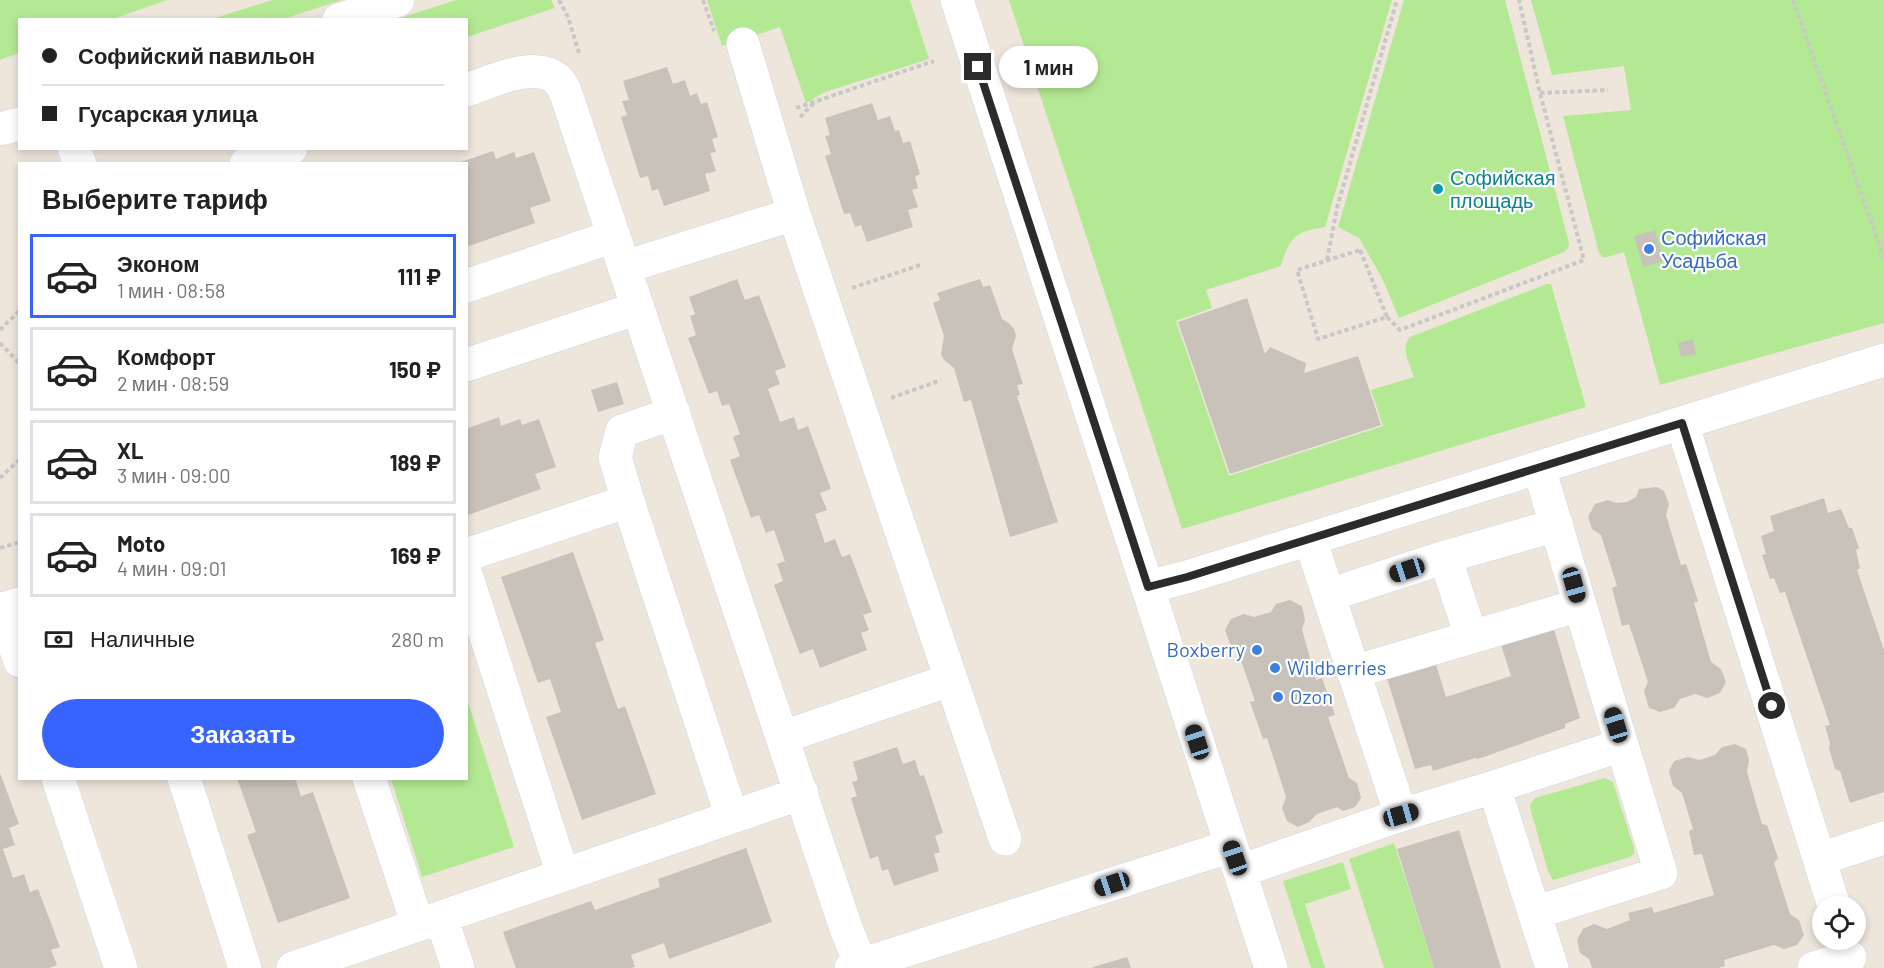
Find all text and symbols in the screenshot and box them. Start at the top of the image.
text: Софийский павильон [78,42,315,68]
callout: 1 мин [999,46,1098,88]
route end [964,53,991,80]
text: 1 мин [1023,55,1074,79]
text: Гусарская улица [78,100,258,126]
place label: Софийская площадь [1450,165,1556,212]
text: Выберите тариф [42,182,268,214]
marker: Софийская площадь [1431,182,1445,196]
place label: Софийская Усадьба [1661,225,1767,272]
marker: Софийская Усадьба [1642,242,1656,256]
icon: car [45,249,99,303]
text: Эконом [117,250,200,276]
text: 111 ₽ [398,263,441,289]
text: 1 мин · 08:58 [117,278,225,302]
icon: car [45,342,99,396]
text: Комфорт [117,343,216,369]
text: 150 ₽ [389,356,441,382]
text: 2 мин · 08:59 [117,371,229,395]
icon: car [45,435,99,489]
text: XL [117,437,143,463]
text: 189 ₽ [390,449,441,475]
text: 3 мин · 09:00 [117,463,231,487]
icon: car [45,528,99,582]
text: Moto [117,530,165,556]
text: 169 ₽ [390,542,441,568]
text: 4 мин · 09:01 [117,556,226,580]
car [1387,556,1427,584]
car [1560,565,1588,605]
icon: cash [42,623,75,656]
text: Наличные [90,625,195,651]
text: 280 m [391,627,444,651]
place label: Boxberry [1166,637,1245,661]
marker: Boxberry [1250,643,1264,657]
place label: Wildberries [1287,655,1386,679]
marker: Wildberries [1268,661,1282,675]
place label: Ozon [1290,684,1333,708]
marker: Ozon [1271,690,1285,704]
route start [1758,692,1785,719]
button: Заказать [42,699,444,768]
car [1602,705,1630,745]
car [1183,722,1211,762]
car [1381,801,1421,829]
car [1221,838,1249,878]
car [1092,870,1132,898]
map controls [1812,896,1866,950]
button: locate [1812,896,1866,950]

